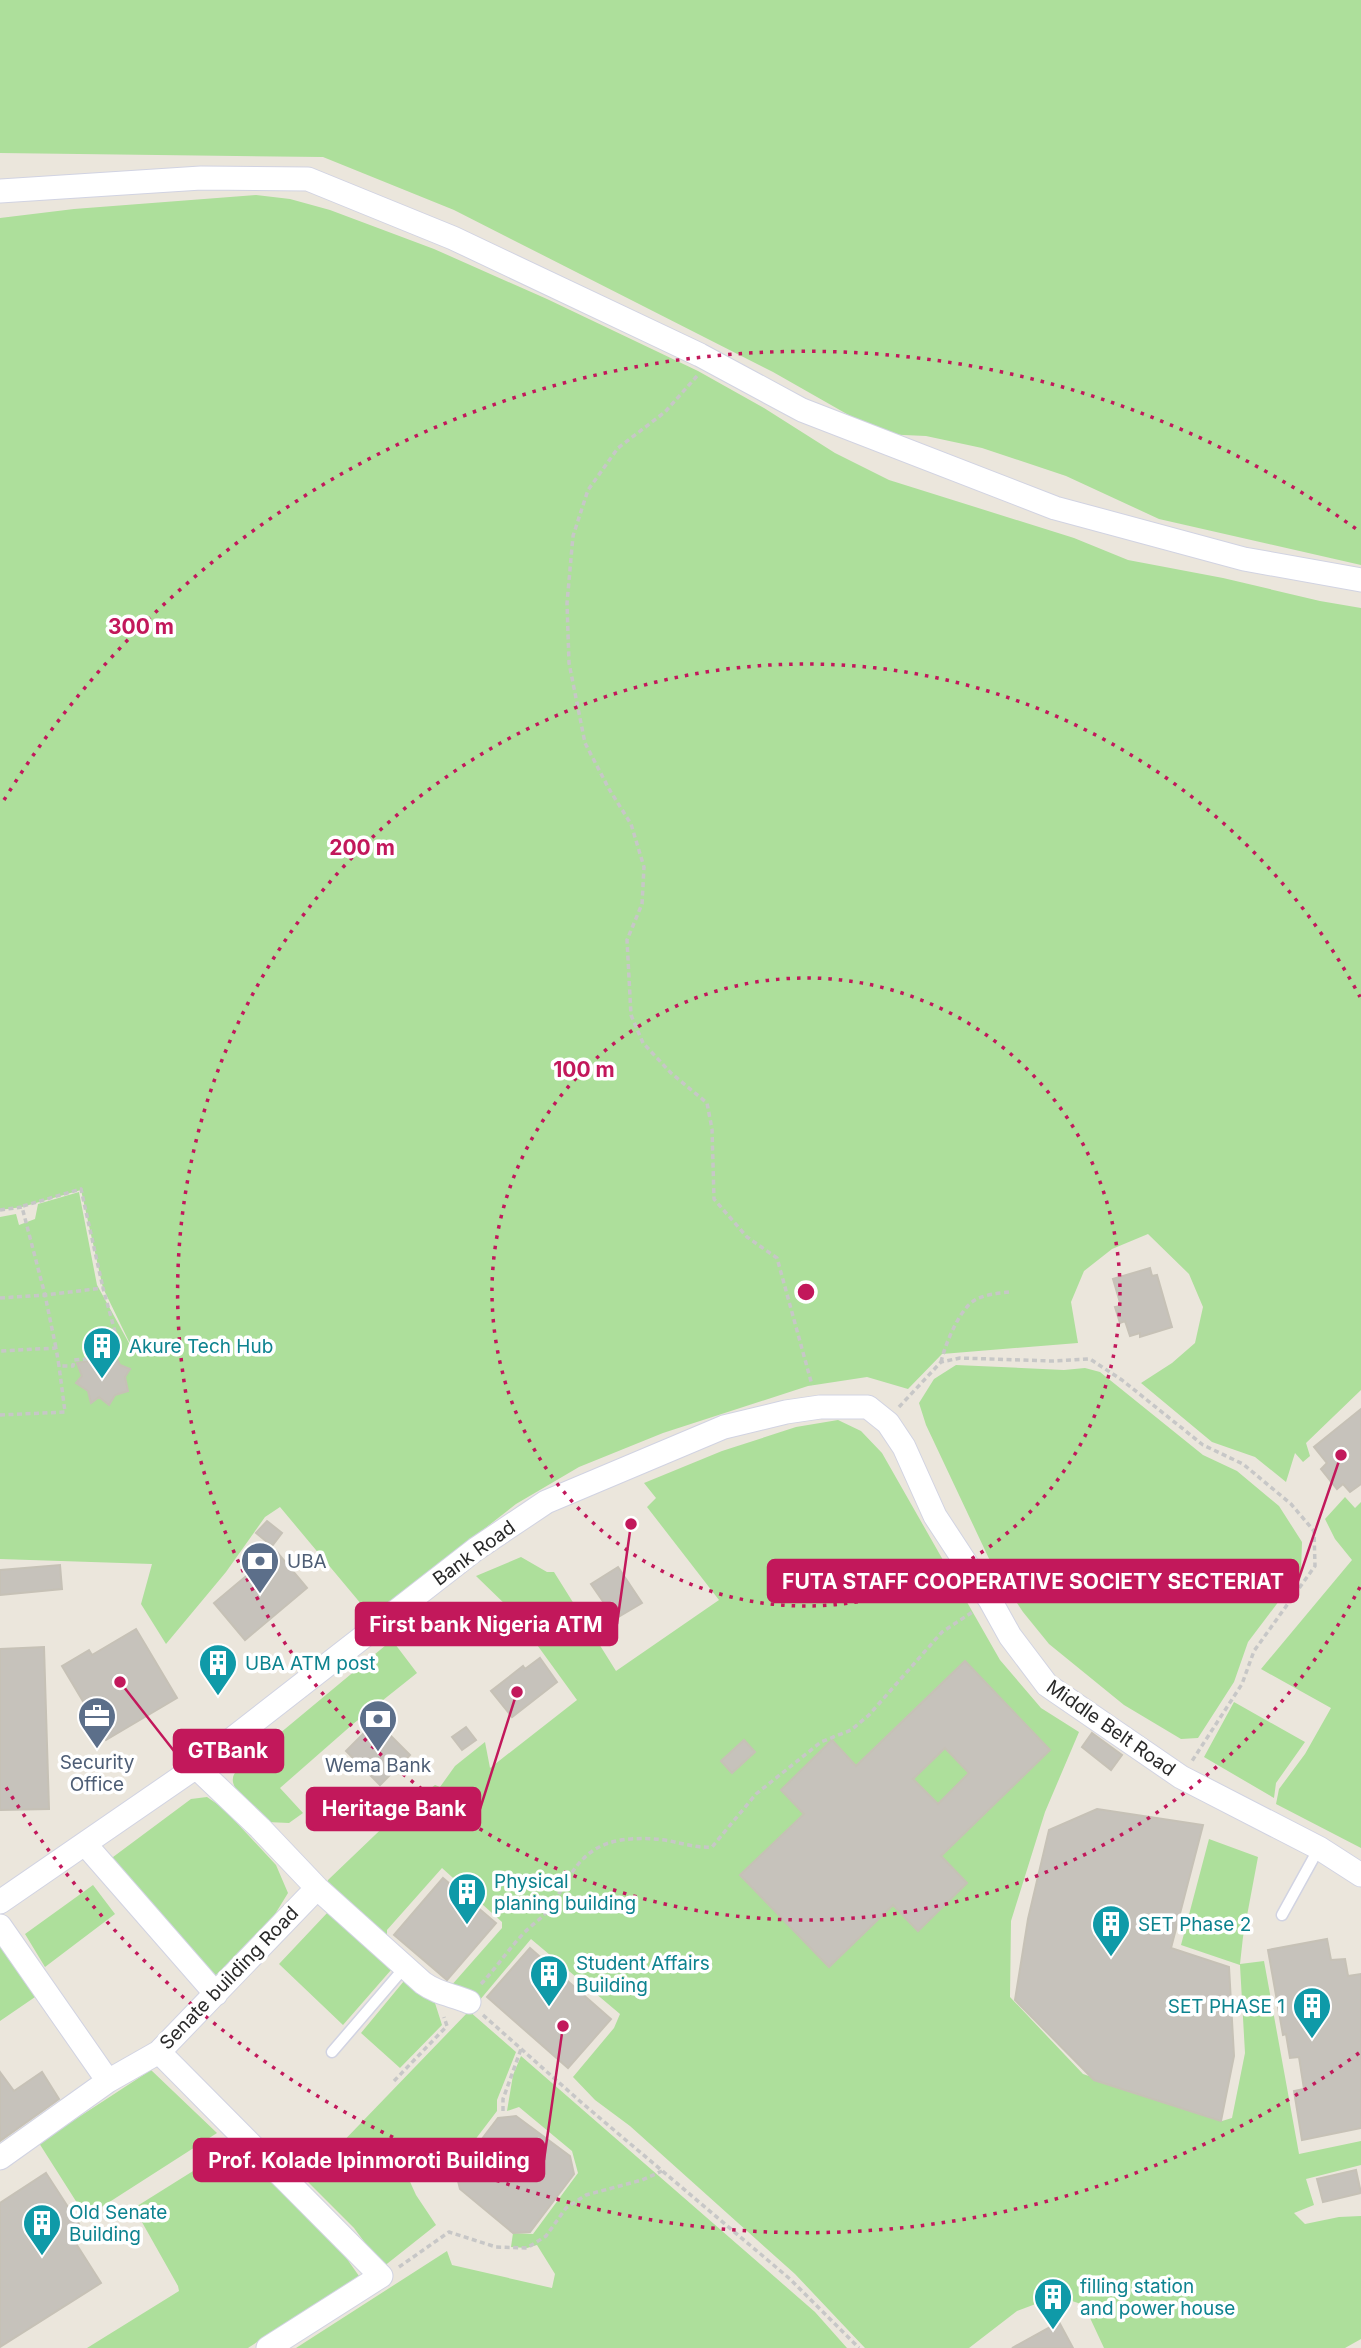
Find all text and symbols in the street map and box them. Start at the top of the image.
text: 300 m [108,614,174,639]
text: 200 m [329,835,395,860]
text: 100 m [553,1057,615,1082]
centre of rings [794,1280,818,1304]
building icon: Akure Tech Hub [81,1325,123,1380]
place label: Akure Tech Hub [129,1335,273,1358]
street label: Bank Road [428,1516,520,1590]
bank icon: UBA [239,1540,281,1595]
place label: UBA [287,1550,327,1573]
callout: FUTA STAFF COOPERATIVE SOCIETY SECTERIAT [768,1560,1298,1602]
text: FUTA STAFF COOPERATIVE SOCIETY SECTERIAT [782,1569,1284,1594]
callout: First bank Nigeria ATM [356,1603,617,1645]
text: First bank Nigeria ATM [369,1612,603,1637]
building icon: UBA ATM post [197,1642,239,1697]
place label: UBA ATM post [245,1652,376,1675]
street label: Middle Belt Road [1042,1675,1180,1781]
office icon: Security Office [76,1695,118,1750]
bank icon: Wema Bank [357,1698,399,1753]
callout: GTBank [174,1730,283,1772]
text: GTBank [188,1738,269,1763]
place label: Security Office [60,1751,135,1796]
place label: Wema Bank [325,1754,432,1777]
callout: Heritage Bank [307,1788,480,1830]
text: Heritage Bank [322,1796,467,1821]
place label: Physical planing building [494,1870,636,1915]
building icon: Physical planing building [446,1871,488,1926]
street label: Senate building Road [155,1902,303,2054]
building icon: SET Phase 2 [1090,1903,1132,1958]
place label: SET Phase 2 [1138,1913,1251,1936]
place label: Student Affairs Building [576,1952,710,1997]
building icon: Student Affairs Building [528,1953,570,2008]
building icon: SET PHASE 1 [1291,1985,1333,2040]
place label: SET PHASE 1 [1168,1995,1285,2018]
callout: Prof. Kolade Ipinmoroti Building [194,2139,544,2181]
text: Prof. Kolade Ipinmoroti Building [208,2148,530,2173]
place label: Old Senate Building [69,2201,167,2246]
building icon: Old Senate Building [21,2202,63,2257]
place label: filling station and power house [1080,2275,1235,2320]
building icon: filling station and power house [1032,2276,1074,2331]

